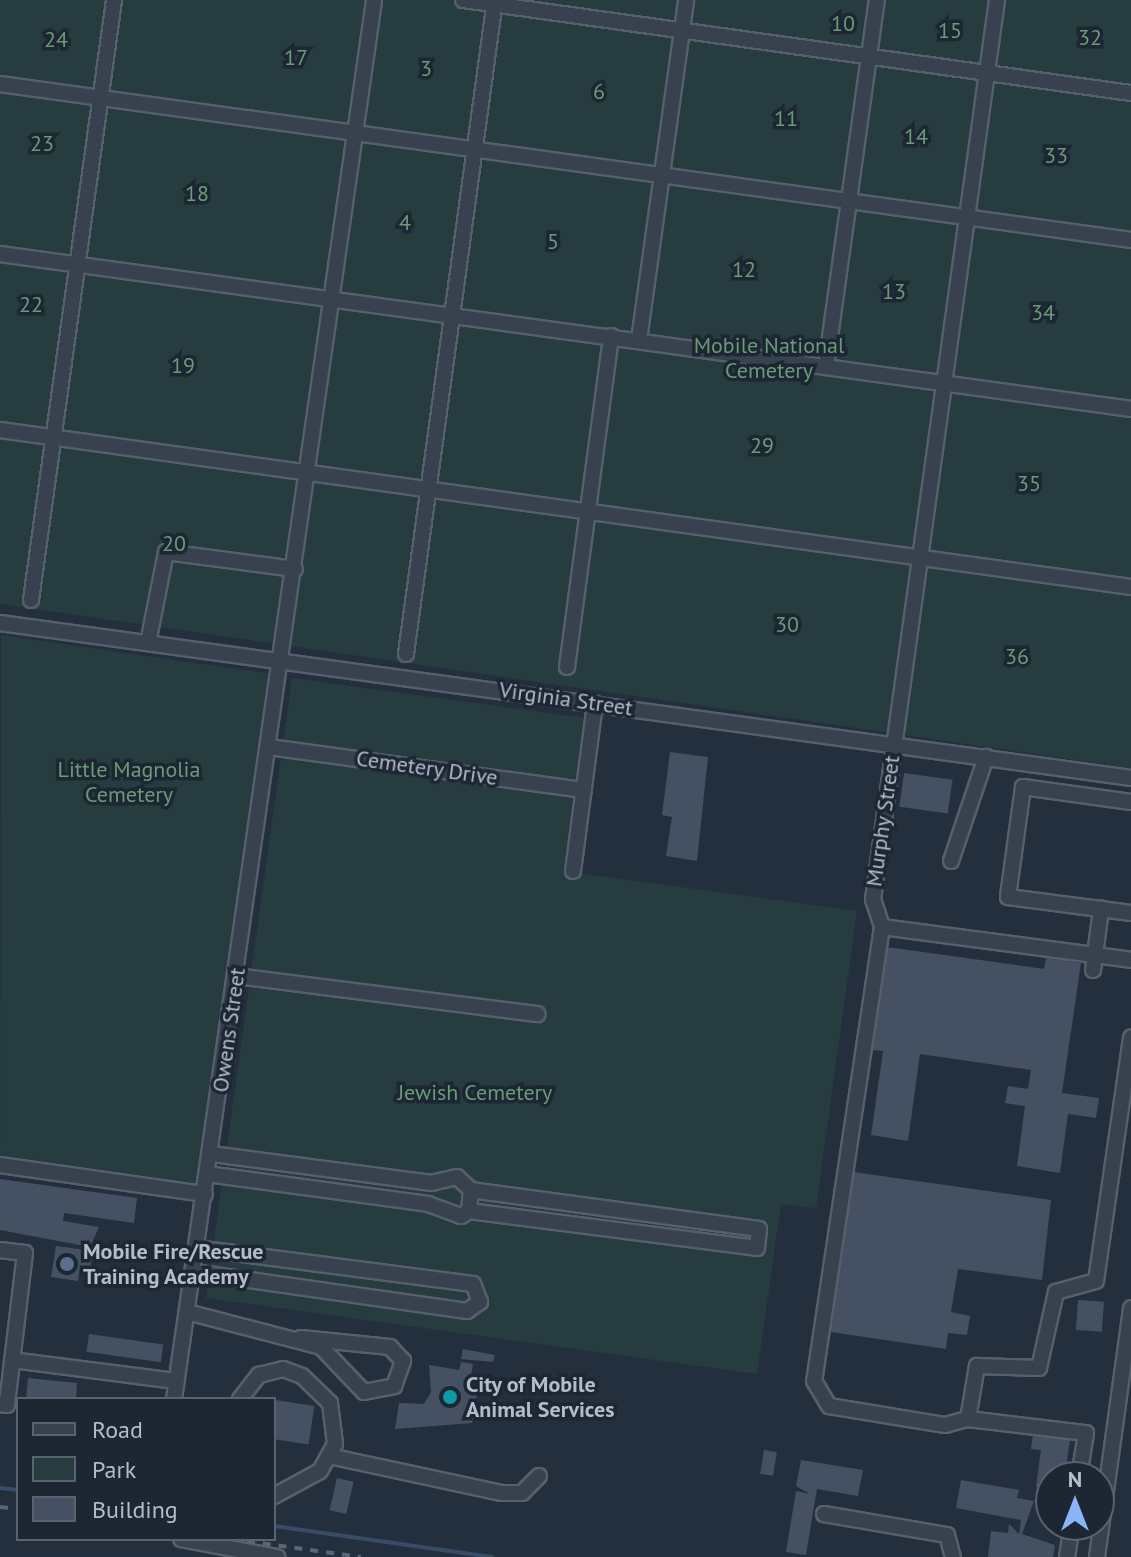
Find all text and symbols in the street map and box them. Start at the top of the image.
park label: 10 [831,11,855,37]
park label: 15 [938,18,962,44]
park label: 32 [1078,25,1102,51]
park label: 24 [44,27,68,53]
park label: 17 [284,45,308,71]
park label: 3 [420,56,432,82]
park label: 6 [593,79,605,105]
park label: 11 [774,106,798,132]
park label: 14 [904,124,928,150]
park label: 23 [30,131,54,157]
park label: 33 [1044,143,1068,169]
park label: 18 [185,181,209,207]
park label: 4 [399,210,411,236]
park label: 5 [547,229,559,255]
park label: 12 [732,257,756,283]
park label: 13 [882,279,906,305]
park label: 22 [19,292,43,318]
park label: 34 [1031,300,1055,326]
park label: Mobile National Cemetery [694,332,844,384]
park label: 19 [171,353,195,379]
park label: 29 [750,433,774,459]
park label: 35 [1017,471,1041,497]
park label: 20 [162,531,186,557]
park label: 30 [775,612,799,638]
park label: 36 [1005,644,1029,670]
street label: Virginia Street [498,677,634,721]
street label: Cemetery Drive [354,745,500,791]
street label: Murphy Street [861,753,905,889]
park label: Little Magnolia Cemetery [58,756,200,808]
street label: Owens Street [207,966,251,1094]
park label: Jewish Cemetery [398,1080,552,1106]
place label: Mobile Fire/Rescue Training Academy [83,1238,263,1290]
marker: Mobile Fire/Rescue Training Academy [58,1255,76,1273]
place label: City of Mobile Animal Services [466,1371,614,1422]
marker: City of Mobile Animal Services [441,1388,459,1406]
legend [16,1397,276,1541]
text: Road [92,1414,143,1445]
text: Park [92,1454,136,1485]
north arrow [1035,1461,1115,1541]
text: N [1068,1465,1082,1493]
text: Building [92,1494,178,1525]

